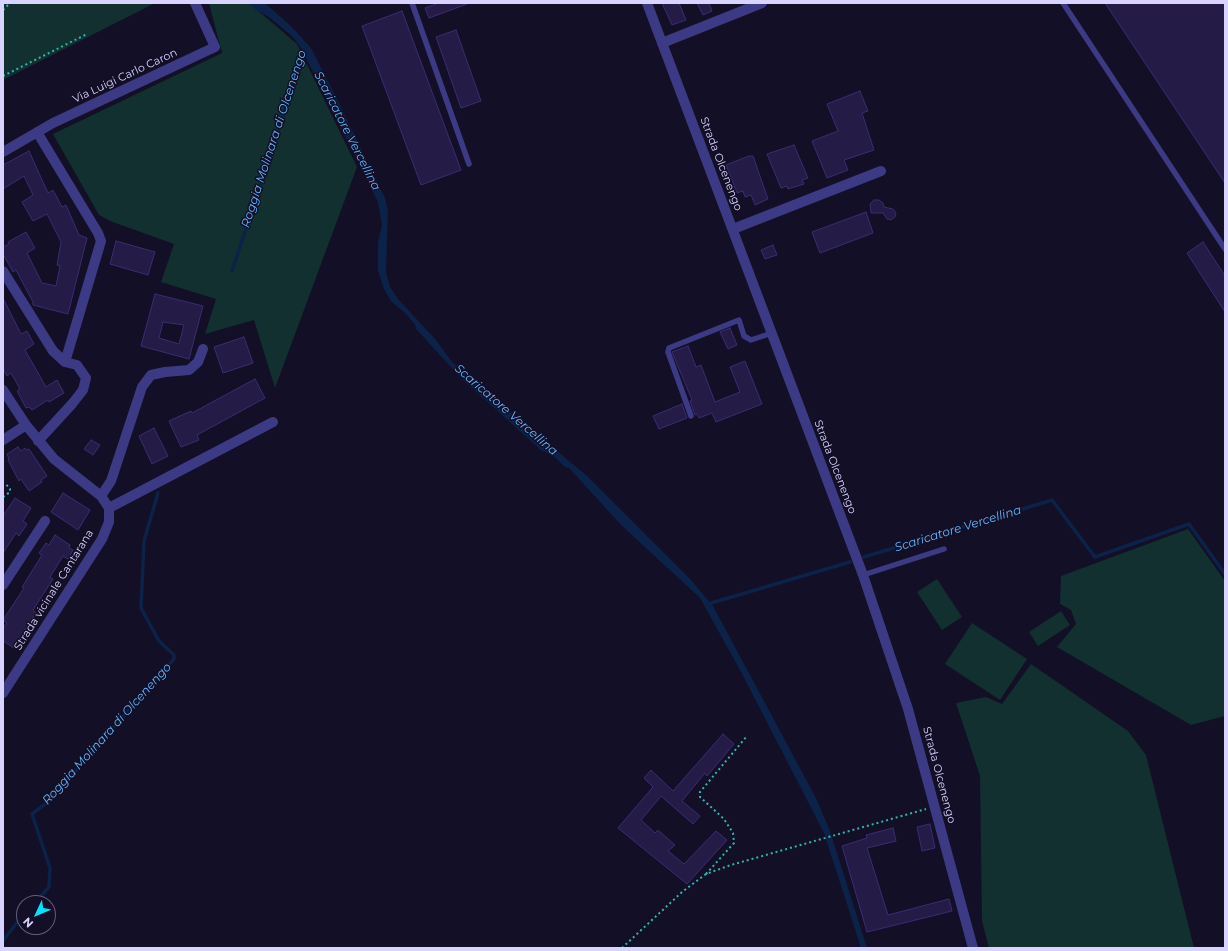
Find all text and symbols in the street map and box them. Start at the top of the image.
street label: Via Luigi Carlo Caron [71,46,179,106]
water label: Roggia Molinara di Olcenengo [238,48,310,230]
water label: Scaricatore Vercellina [311,69,383,193]
street label: Strada Olcenengo [697,115,745,213]
water label: Scaricatore Vercellina [452,361,560,459]
street label: Strada Olcenengo [811,418,859,516]
water label: Scaricatore Vercellina [893,503,1023,555]
street label: Strada vicinale Cantarana [11,527,97,653]
water label: Roggia Molinara di Olcenengo [40,660,174,808]
street label: Strada Olcenengo [920,725,958,825]
north arrow [16,895,56,935]
text: N [20,915,36,931]

